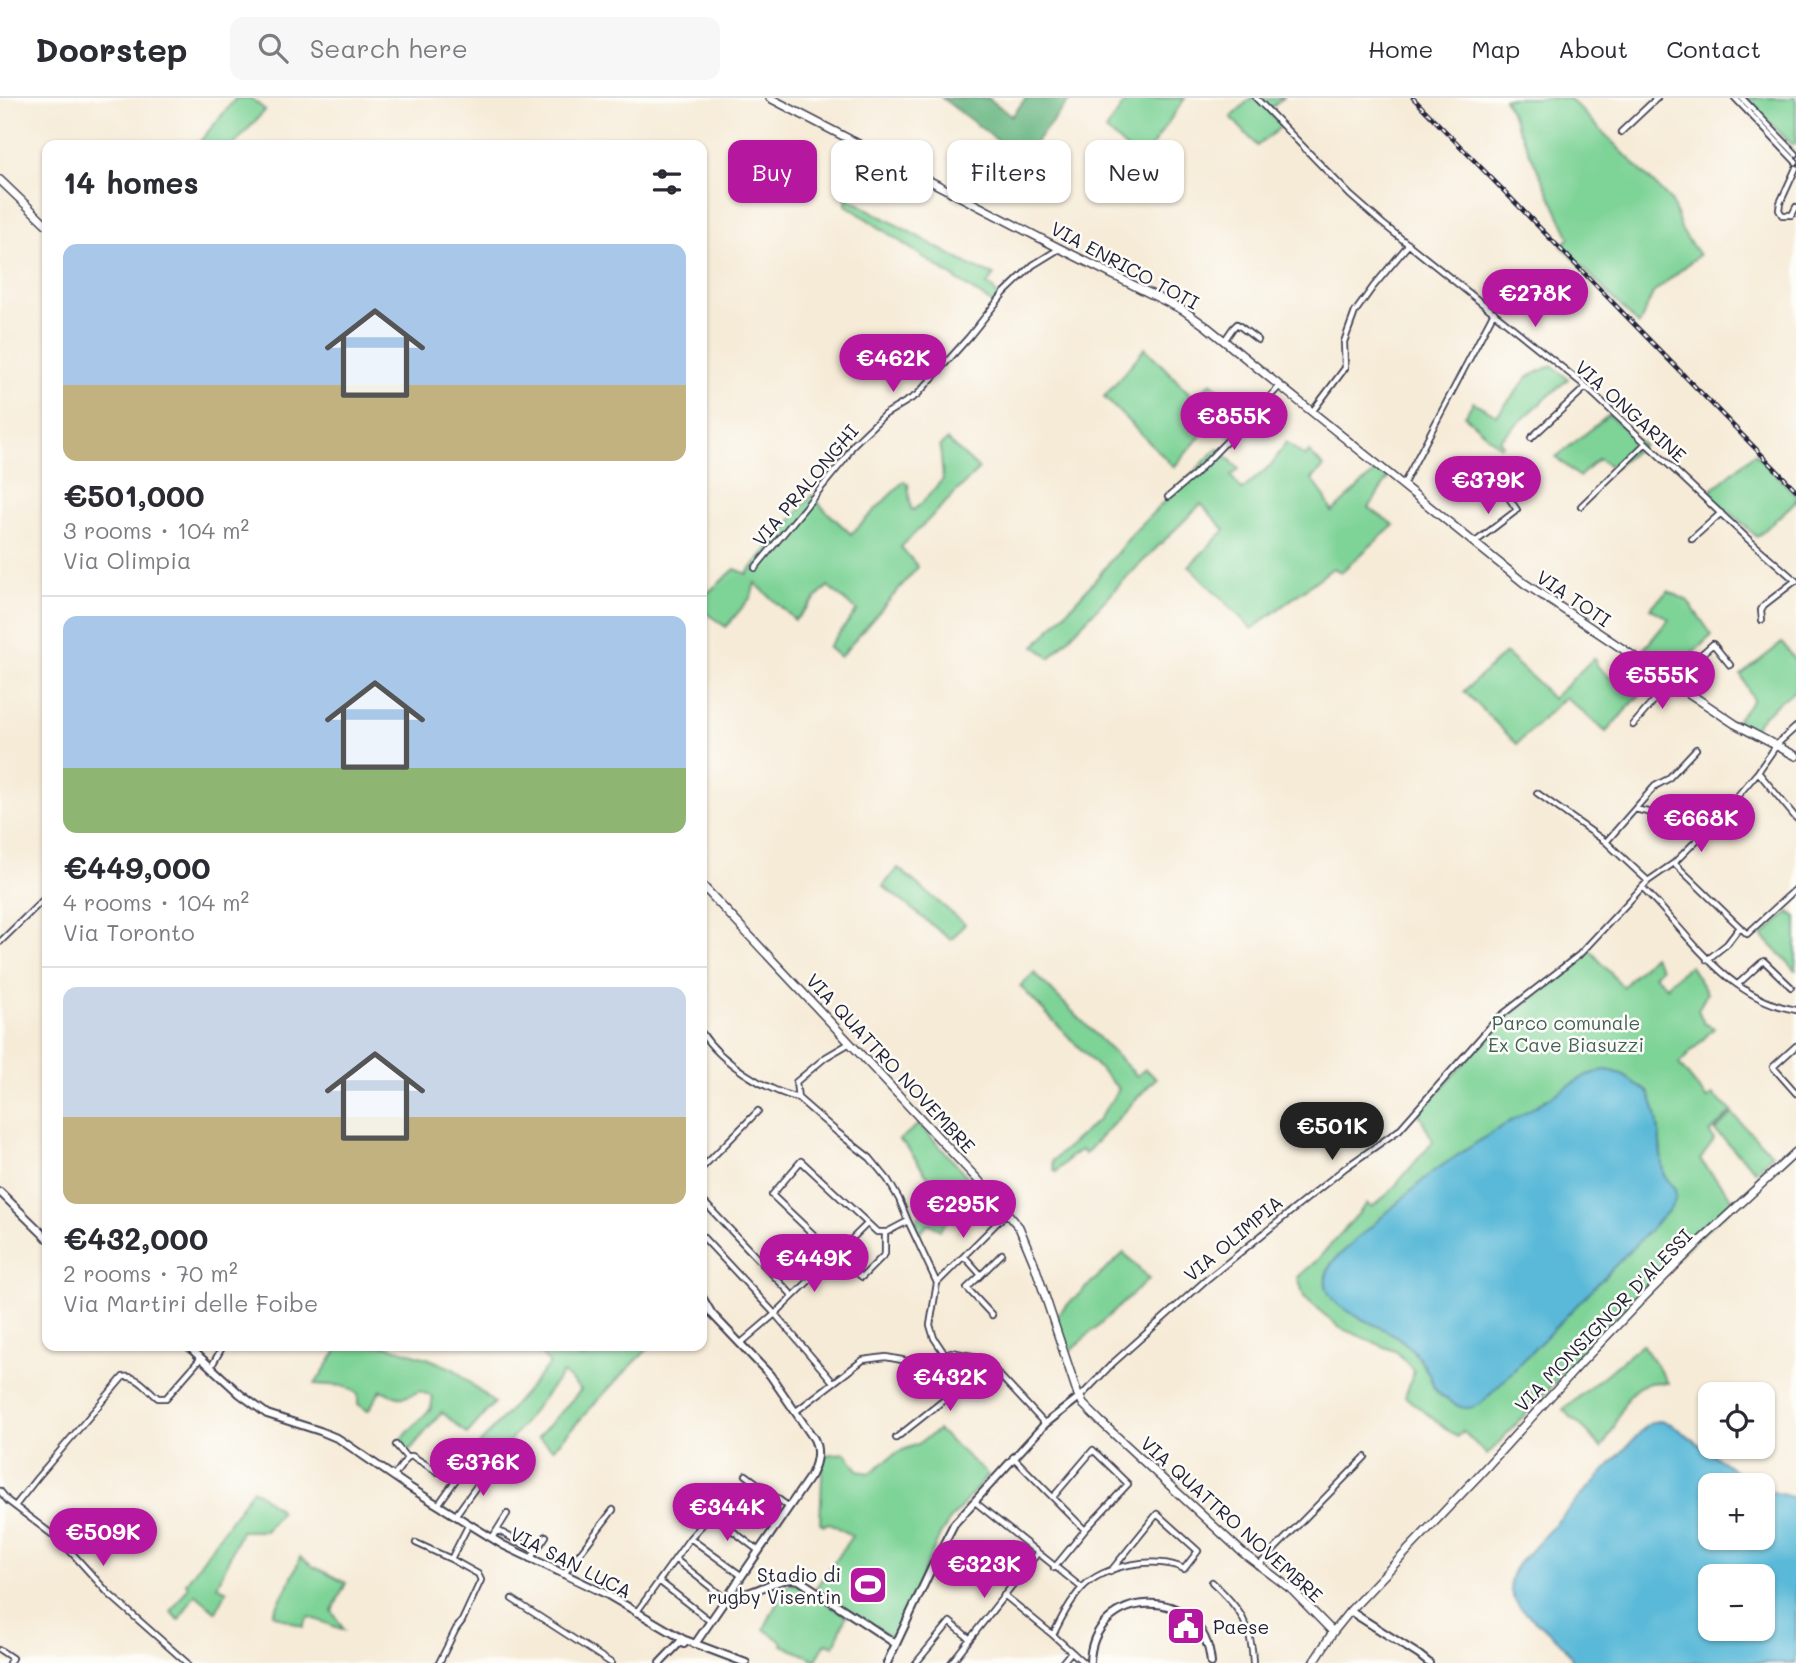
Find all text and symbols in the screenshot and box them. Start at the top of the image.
search box [230,17,720,80]
text: Doorstep [35,27,188,70]
icon: search [254,29,292,67]
text: Search here [310,31,468,65]
text: Home [1368,33,1433,64]
text: Map [1471,33,1520,64]
text: About [1558,33,1628,64]
text: Contact [1666,33,1761,64]
chip: Buy [728,140,817,203]
chip: Rent [831,140,933,203]
chip: Filters [947,140,1071,203]
chip: New [1085,140,1184,203]
text: 14 homes [63,162,199,202]
icon: filters [648,163,686,201]
street label: VIA ENRICO TOTI [1047,215,1203,315]
pin: €278K [1486,270,1584,329]
text: €278K [1498,277,1572,307]
icon: home [312,290,438,416]
pin: €462K [844,334,942,394]
text: €462K [855,342,931,372]
street label: VIA ONGARINE [1570,354,1692,468]
pin: €855K [1185,392,1283,452]
text: €855K [1197,400,1271,430]
street label: VIA PRALONGHI [747,419,863,551]
pin: €379K [1439,456,1537,516]
text: €379K [1451,464,1525,494]
text: €501,000 [63,475,205,515]
text: 3 rooms · 104 m² [63,515,249,545]
text: Via Olimpia [63,545,191,575]
street label: VIA TOTI [1532,564,1616,632]
pin: €555K [1613,652,1711,711]
text: €555K [1625,659,1699,689]
icon: home [312,662,438,788]
pin: €668K [1652,794,1750,854]
text: €668K [1663,802,1739,832]
text: €449,000 [63,847,210,887]
text: 4 rooms · 104 m² [63,887,249,917]
text: Via Toronto [63,917,195,947]
street label: VIA QUATTRO NOVEMBRE [801,968,981,1158]
park label: Parco comunale Ex Cave Biasuzzi [1488,1010,1644,1057]
icon: home [312,1033,438,1159]
pin: €501K [1283,1102,1381,1162]
text: €501K [1296,1110,1368,1140]
pin: €295K [914,1180,1012,1240]
text: €295K [926,1188,1000,1218]
street label: VIA OLIMPIA [1178,1189,1288,1287]
text: €432,000 [63,1218,208,1258]
street label: VIA MONSIGNOR D'ALESSI [1509,1223,1697,1417]
pin: €449K [765,1234,863,1294]
text: €449K [776,1242,852,1272]
text: 2 rooms · 70 m² [63,1258,238,1288]
text: Via Martiri delle Foibe [63,1288,318,1318]
pin: €432K [901,1354,999,1413]
text: €432K [912,1361,988,1391]
map controls [1698,1382,1775,1641]
button: locate [1698,1382,1775,1459]
street label: VIA QUATTRO NOVEMBRE [1136,1430,1329,1608]
pin: €376K [434,1438,532,1498]
text: €376K [446,1446,520,1476]
button: + [1698,1473,1775,1550]
pin: €344K [678,1484,776,1543]
text: €344K [689,1491,765,1521]
pin: €509K [54,1508,152,1568]
text: €509K [65,1516,141,1546]
street label: VIA SAN LUCA [506,1521,636,1603]
pin: €323K [935,1540,1033,1600]
text: €323K [947,1548,1021,1578]
place label: Stadio di rugby Visentin [708,1562,841,1609]
sports icon: Stadio di rugby Visentin [847,1564,889,1606]
button: − [1698,1564,1775,1641]
public building icon: Paese [1165,1605,1207,1647]
place label: Paese [1213,1614,1269,1639]

